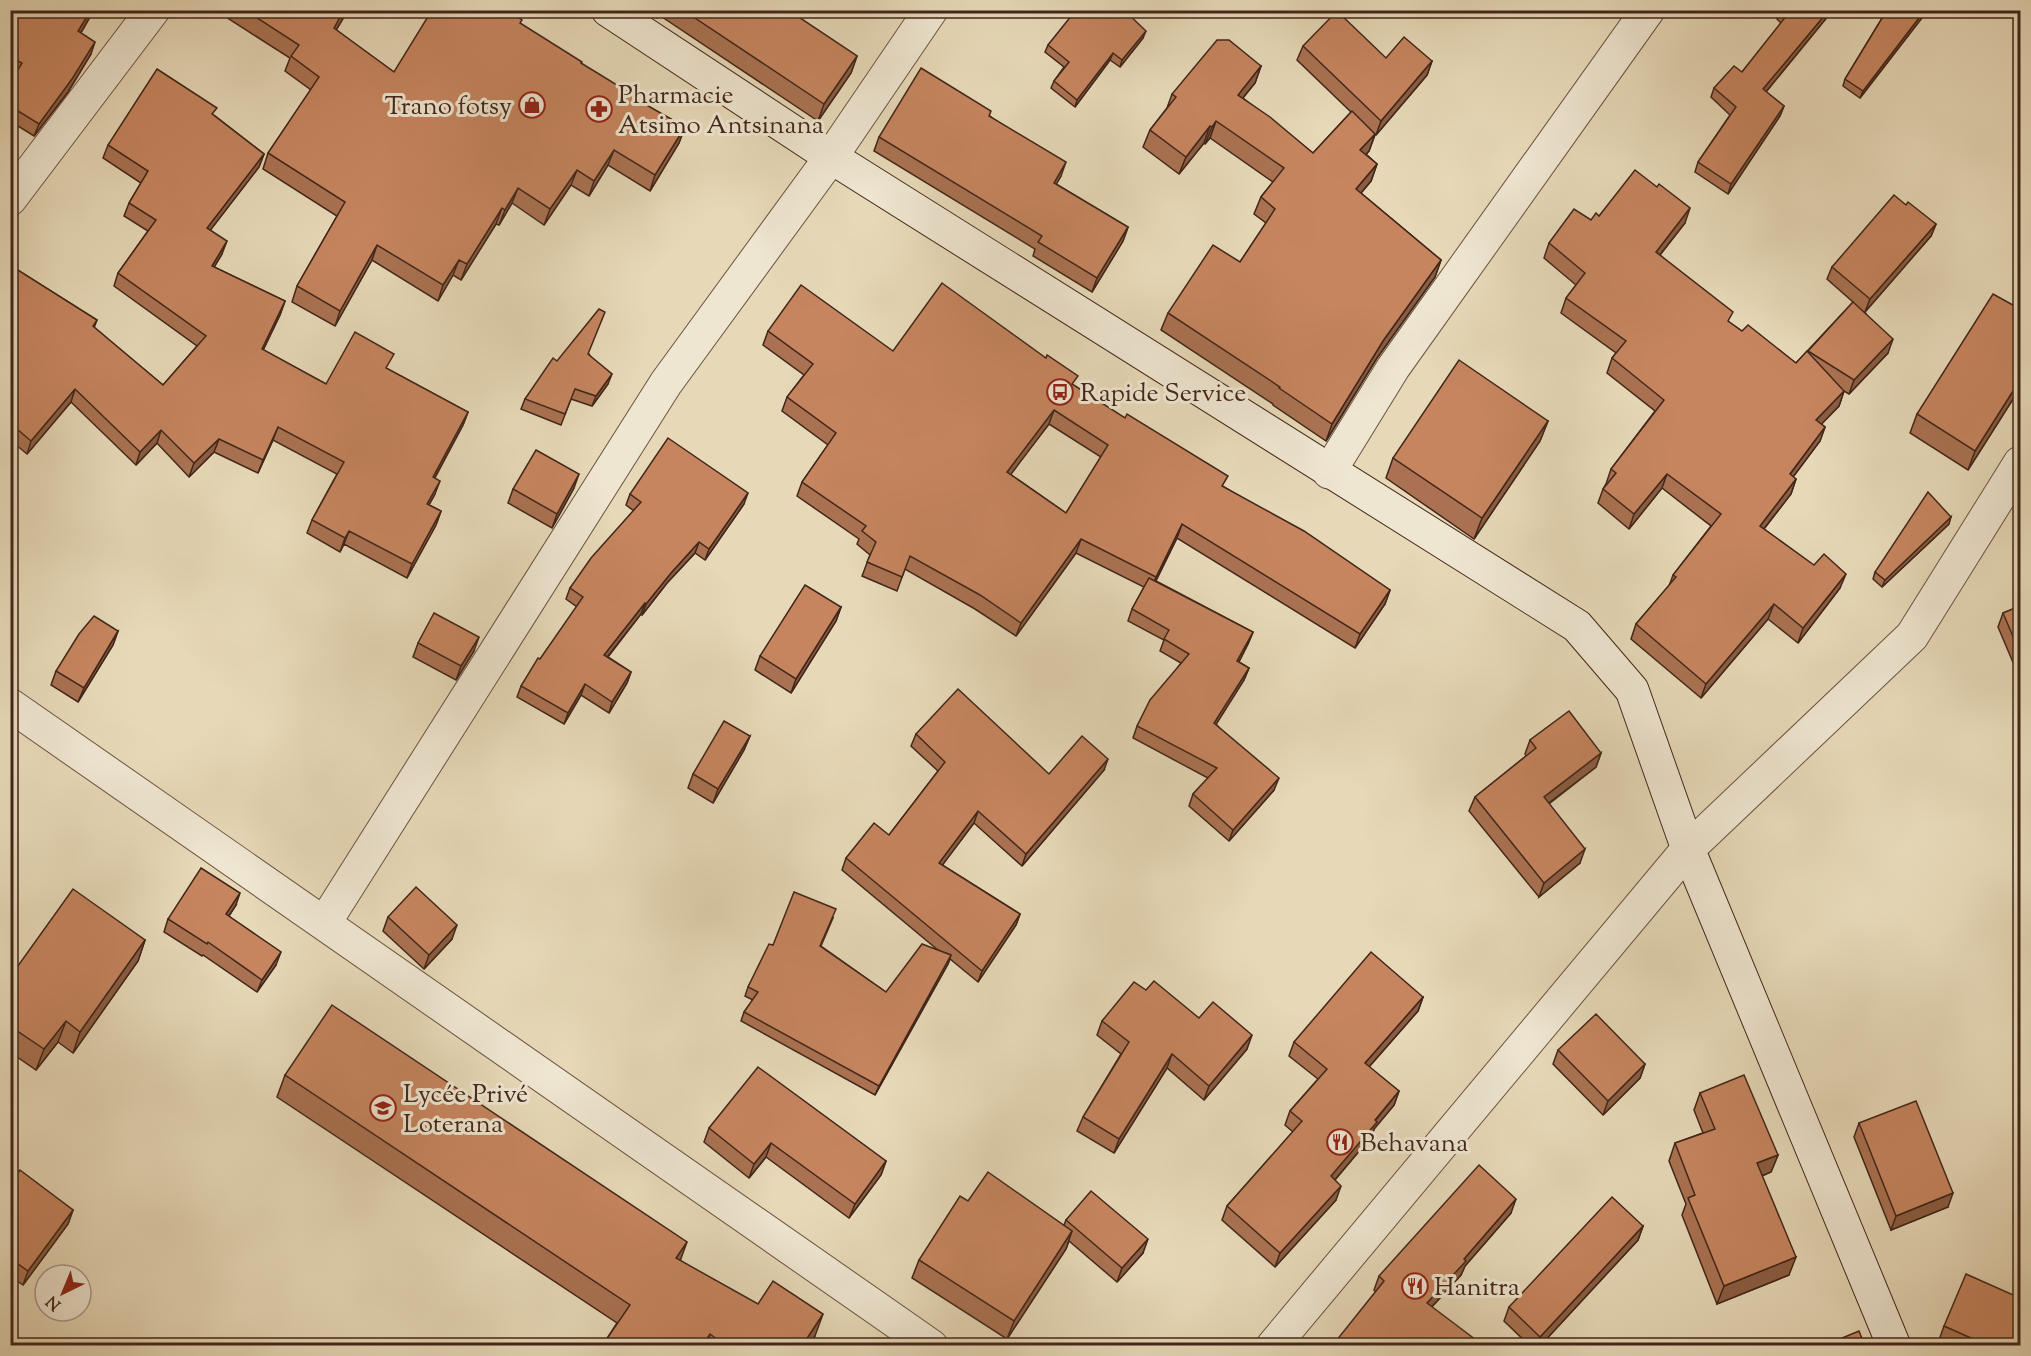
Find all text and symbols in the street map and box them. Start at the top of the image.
place label: Pharmacie Atsimo Antsinana [618,78,824,145]
place label: Trano fotsy [385,89,512,126]
shop icon: Trano fotsy [517,90,547,120]
pharmacy icon: Pharmacie Atsimo Antsinana [584,94,614,124]
place label: Rapide Service [1080,376,1246,413]
bus stop icon: Rapide Service [1045,377,1075,407]
place label: Lycée Privé Loterana [403,1077,528,1144]
school or university icon: Lycée Privé Loterana [368,1093,398,1123]
place label: Behavana [1360,1126,1468,1163]
restaurant icon: Behavana [1325,1127,1355,1157]
north arrow [33,1263,93,1323]
place label: Hanitra [1434,1270,1520,1307]
restaurant icon: Hanitra [1400,1271,1430,1301]
text: N [42,1289,67,1315]

